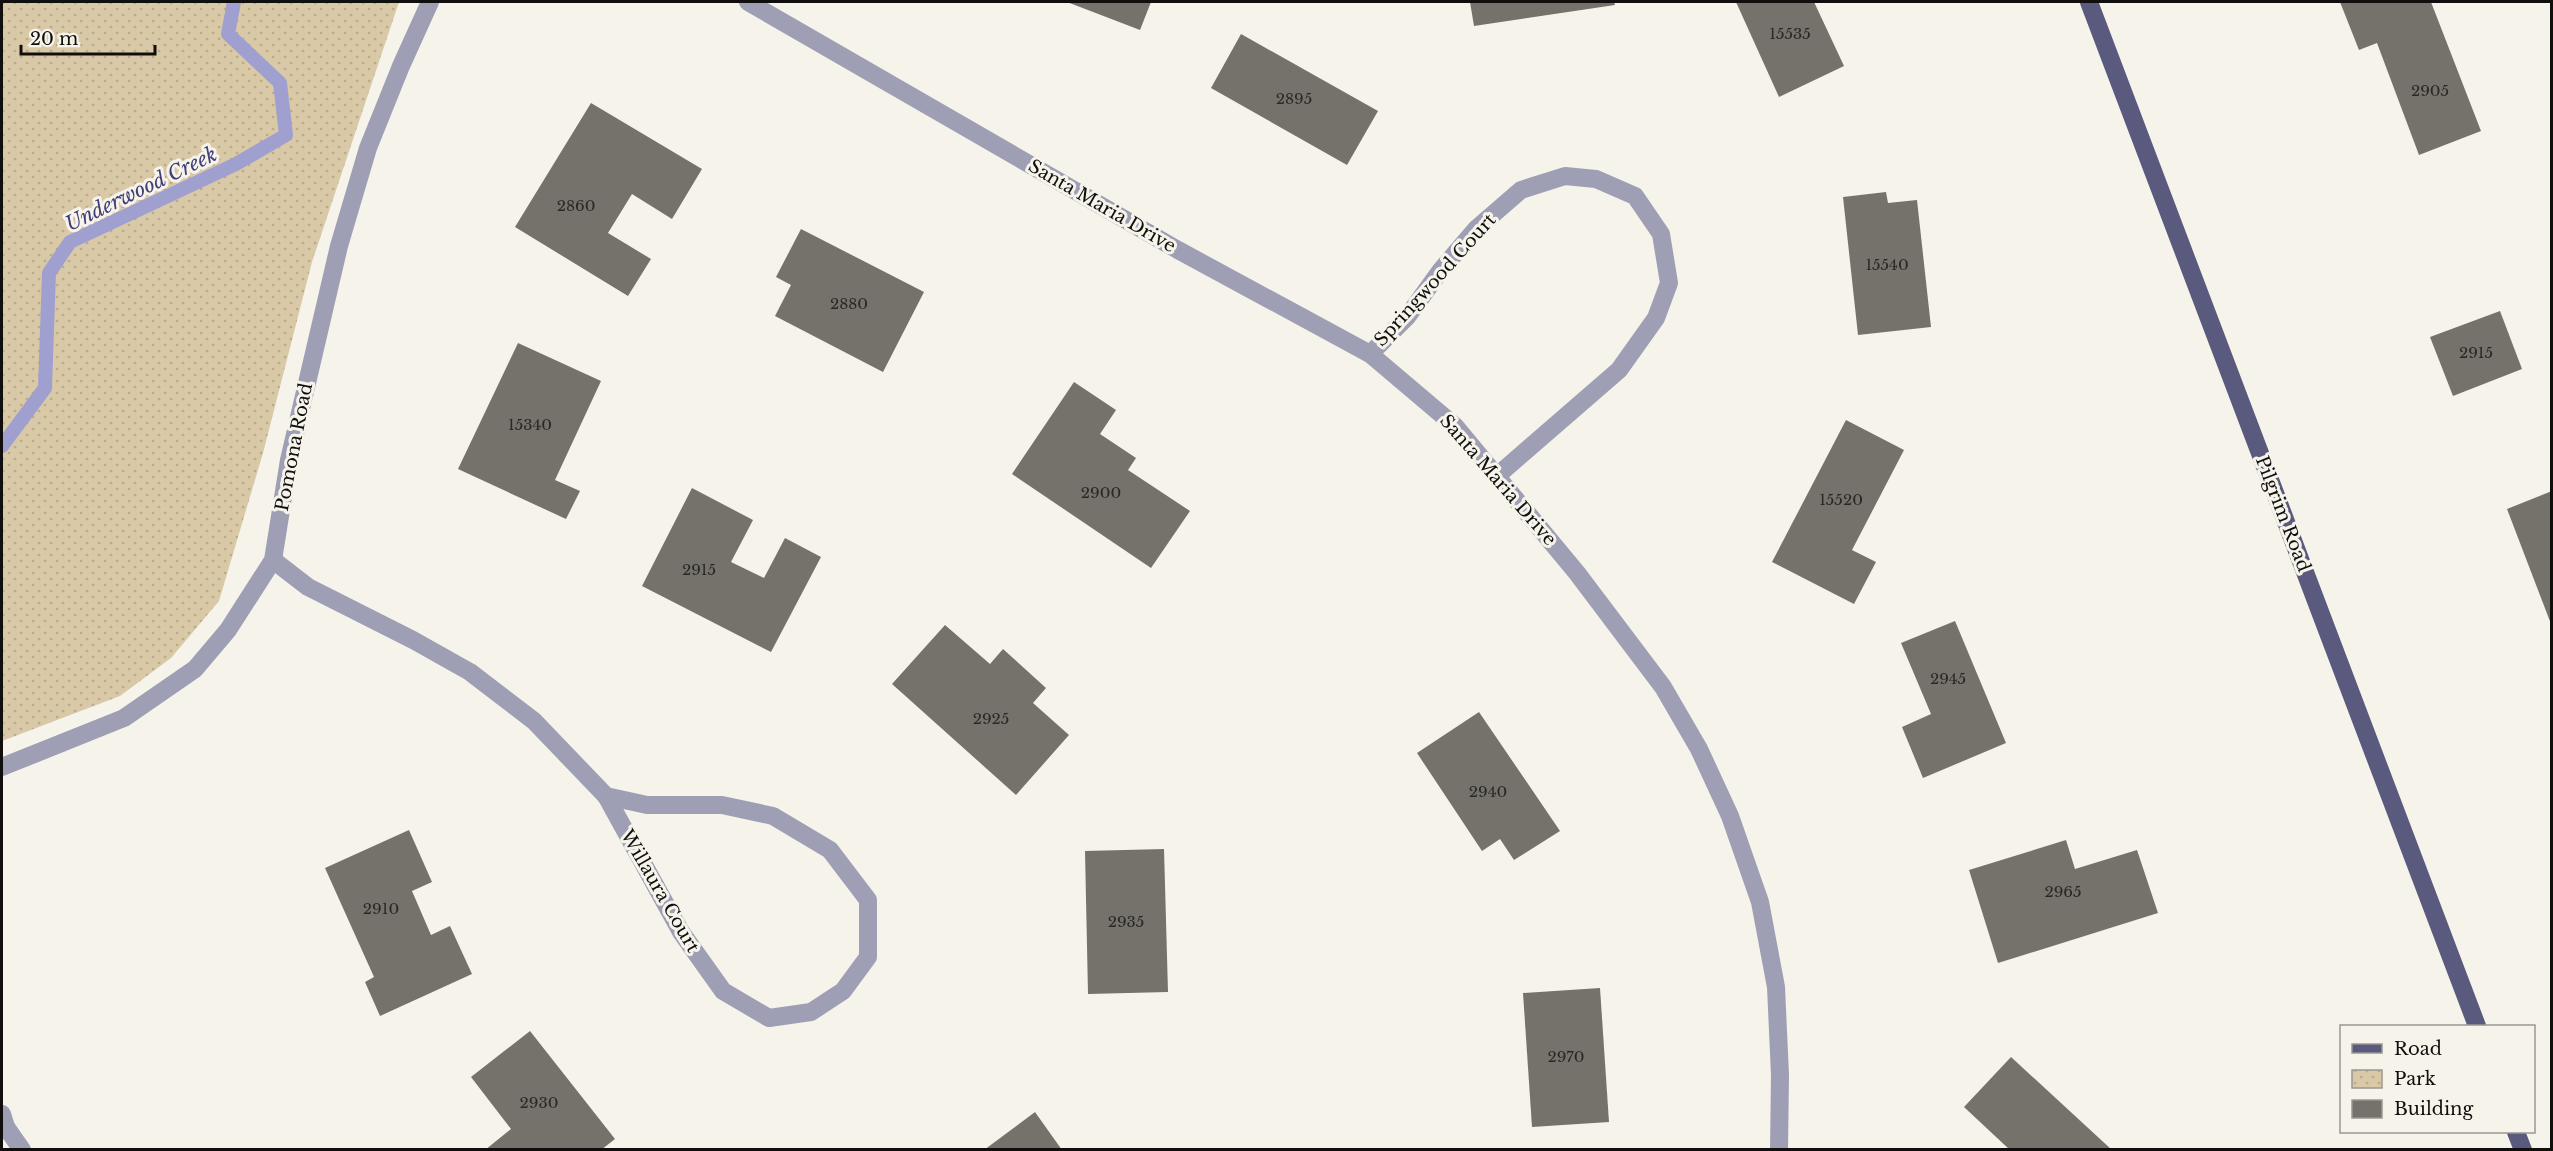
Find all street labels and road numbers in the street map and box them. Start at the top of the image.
street label: Santa Maria Drive [1024,155,1180,257]
street label: Springwood Court [1370,209,1501,351]
street label: Pomona Road [271,381,317,513]
street label: Santa Maria Drive [1435,410,1561,550]
street label: Pilgrim Road [2251,453,2315,575]
street label: Willaura Court [615,825,704,956]

